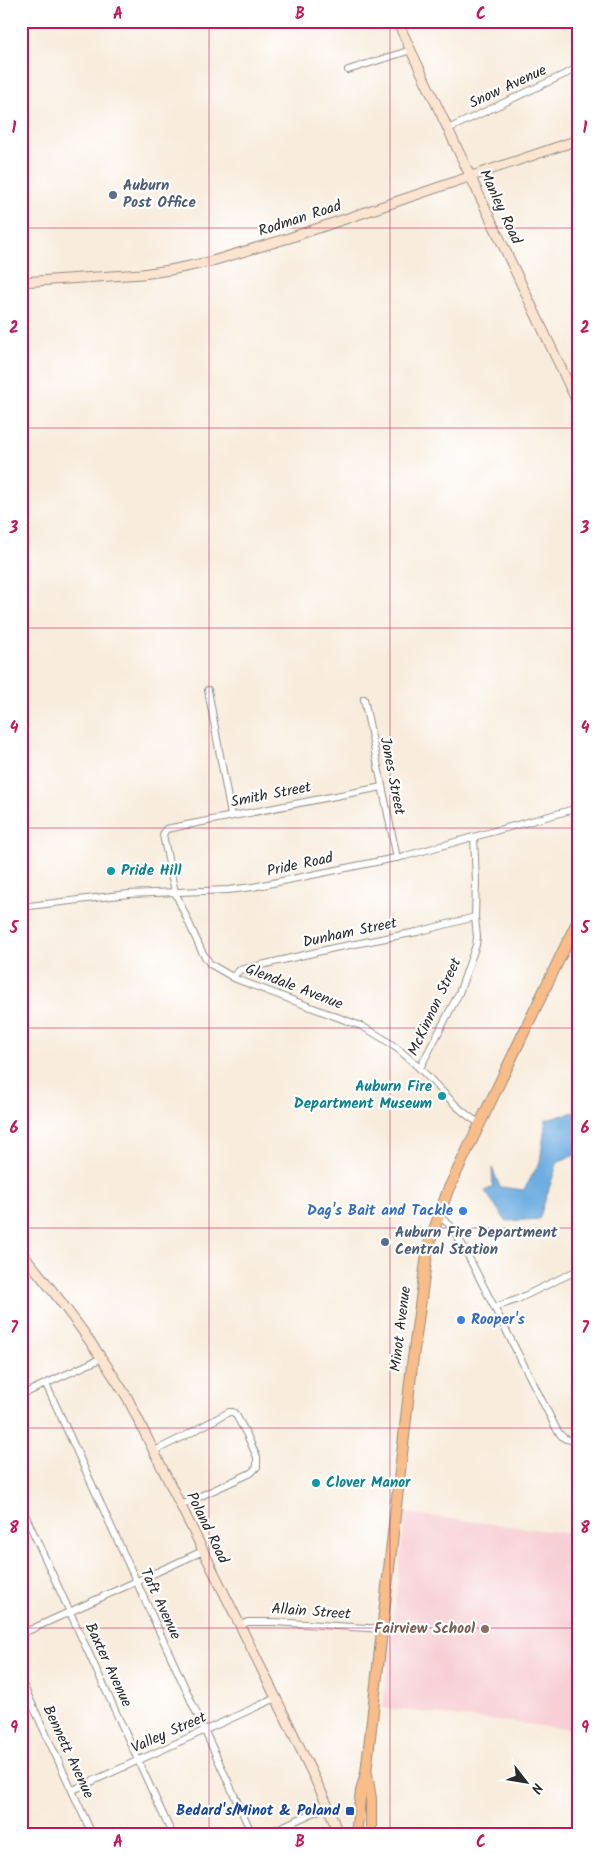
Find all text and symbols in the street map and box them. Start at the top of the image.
text: A [113,2,123,27]
text: B [295,2,305,27]
text: C [476,2,486,27]
street label: Snow Avenue [465,58,551,115]
text: 1 [12,116,17,141]
text: 1 [583,116,588,141]
street label: Manley Road [472,165,528,249]
place label: Auburn Post Office [123,174,197,215]
marker: Auburn Post Office [107,189,119,201]
street label: Rodman Road [255,194,345,244]
text: 2 [9,316,19,341]
text: 2 [580,316,590,341]
text: 3 [9,516,19,541]
text: 3 [580,516,590,541]
text: 4 [10,716,19,741]
text: 4 [581,716,590,741]
street label: Jones Street [373,735,411,817]
street label: Smith Street [229,775,313,815]
street label: Pride Road [265,846,336,884]
place label: Pride Hill [121,859,181,883]
marker: Pride Hill [105,865,117,877]
street label: Dunham Street [301,911,400,955]
text: 5 [9,916,20,941]
text: 5 [580,916,591,941]
street label: McKinnon Street [402,954,468,1060]
street label: Glendale Avenue [242,957,346,1017]
place label: Auburn Fire Department Museum [294,1075,433,1116]
marker: Auburn Fire Department Museum [436,1090,448,1102]
text: 6 [10,1116,19,1141]
text: 6 [581,1116,590,1141]
place label: Dag's Bait and Tackle [307,1199,454,1223]
marker: Dag's Bait and Tackle [457,1205,469,1217]
place label: Auburn Fire Department Central Station [395,1221,558,1262]
marker: Auburn Fire Department Central Station [379,1236,391,1248]
street label: Minot Avenue [384,1285,418,1373]
place label: Rooper's [471,1308,525,1332]
marker: Rooper's [455,1314,467,1326]
text: 7 [10,1316,18,1341]
text: 7 [581,1316,589,1341]
place label: Clover Manor [326,1471,411,1495]
marker: Clover Manor [310,1477,322,1489]
street label: Poland Road [179,1488,235,1568]
text: 8 [9,1516,19,1541]
text: 8 [580,1516,590,1541]
street label: Taft Avenue [133,1564,187,1644]
street label: Allain Street [271,1597,351,1627]
place label: Fairview School [374,1617,475,1641]
street label: Baxter Avenue [78,1619,138,1711]
marker: Fairview School [479,1623,491,1635]
street label: Bennett Avenue [36,1701,100,1803]
street label: Valley Street [127,1706,211,1760]
text: 9 [10,1716,18,1741]
text: 9 [581,1716,589,1741]
north arrow [502,1758,552,1808]
text: N [524,1779,548,1798]
place label: Bedard's/Minot & Poland [176,1799,341,1823]
marker: Bedard's/Minot & Poland [344,1805,356,1817]
text: A [113,1830,123,1855]
text: B [295,1830,305,1855]
text: C [476,1830,486,1855]

